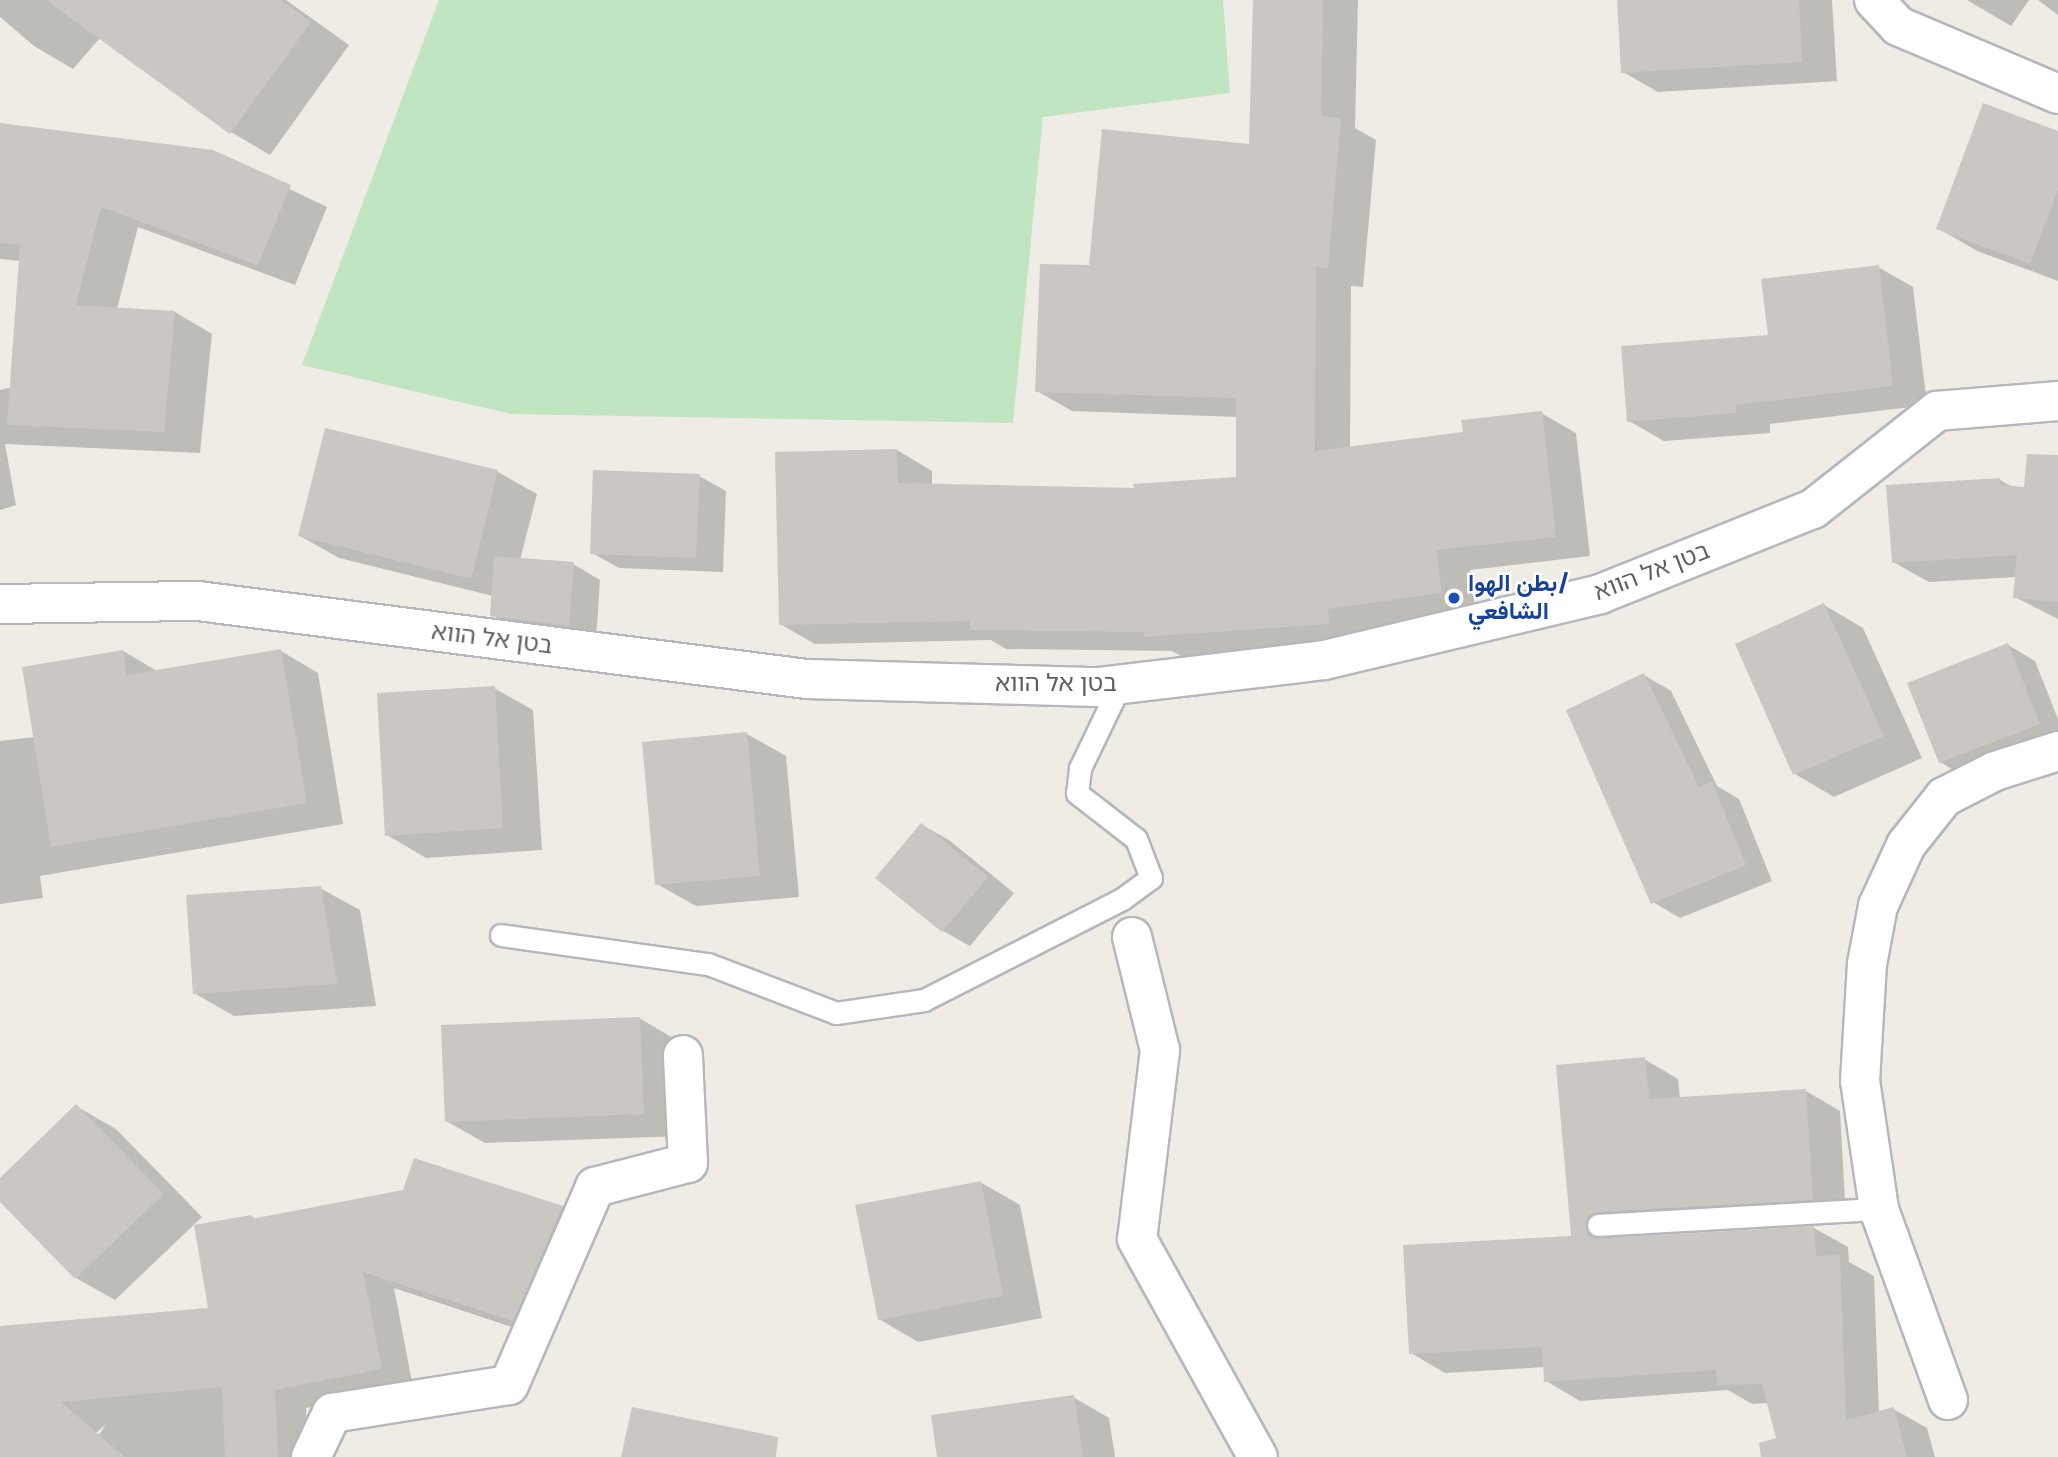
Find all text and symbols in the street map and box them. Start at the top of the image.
street label: בטן אל הווא [1590,537,1714,607]
place label: بطن الهوا/ الشافعي [1468,570,1570,626]
marker: بطن الهوا/ الشافعي [1446,590,1462,606]
street label: בטן אל הווא [430,617,554,661]
street label: בטן אל הווא [995,670,1117,698]

